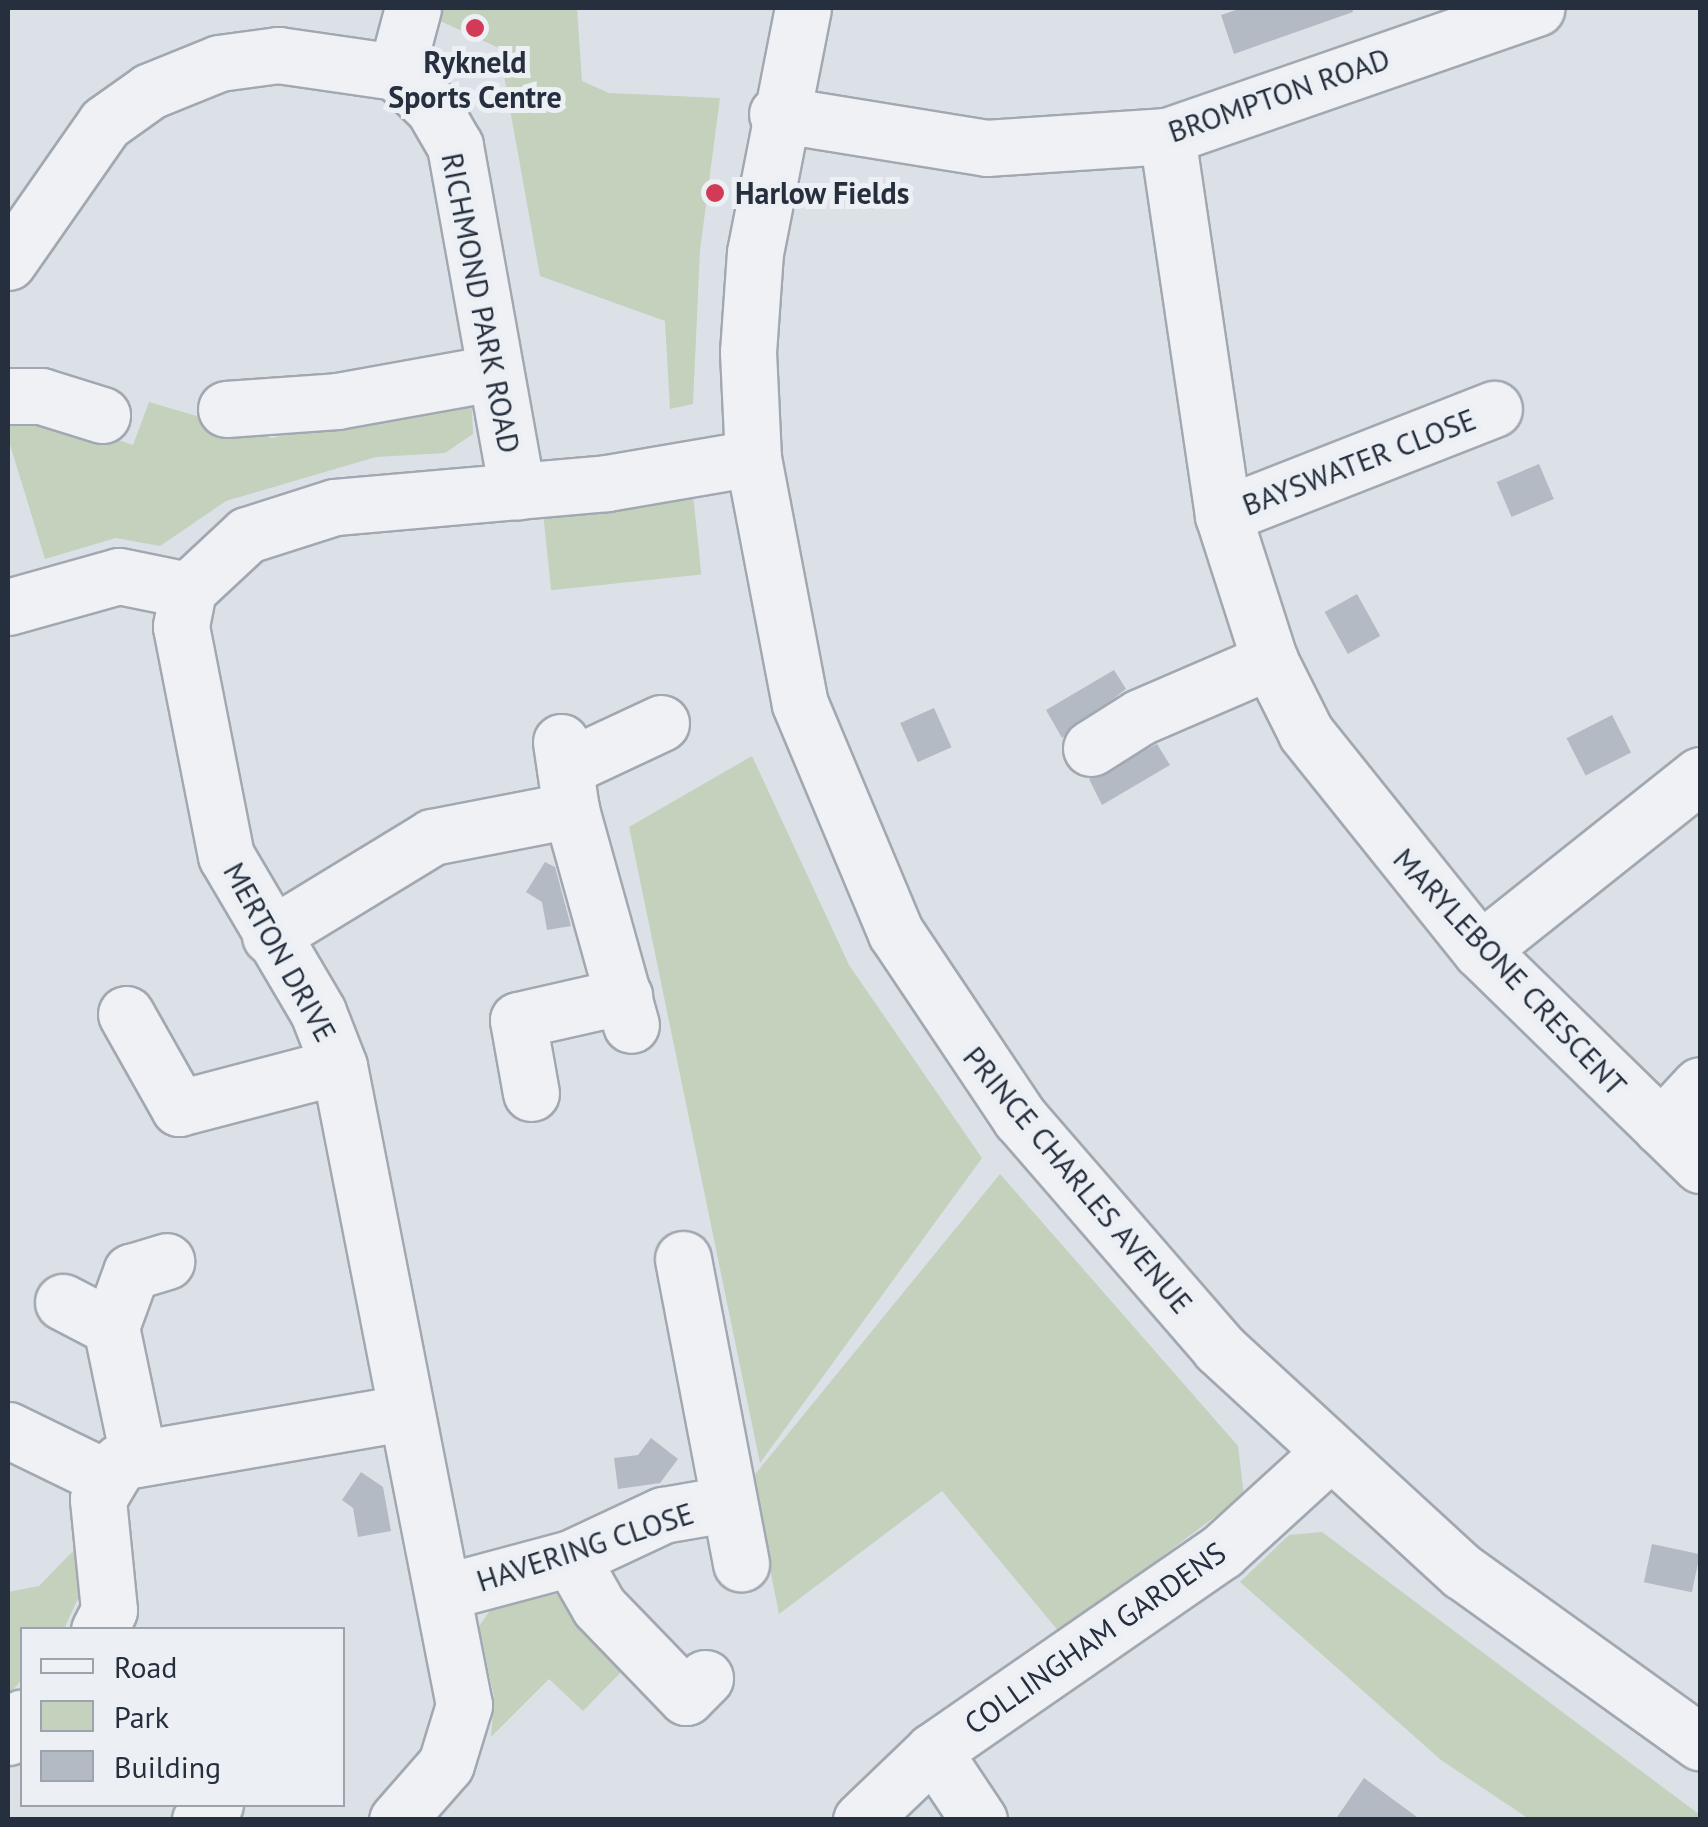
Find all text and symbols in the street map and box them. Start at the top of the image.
marker: Rykneld Sports Centre [464,17,486,39]
street label: BROMPTON ROAD [1163,40,1395,150]
place label: Rykneld Sports Centre [388,44,562,114]
street label: RICHMOND PARK ROAD [434,149,528,457]
place label: Harlow Fields [735,175,910,211]
marker: Harlow Fields [704,182,726,204]
street label: BAYSWATER CLOSE [1237,401,1481,523]
street label: MARYLEBONE CRESCENT [1386,841,1634,1103]
street label: MERTON DRIVE [216,856,344,1048]
street label: PRINCE CHARLES AVENUE [956,1039,1200,1321]
street label: HAVERING CLOSE [472,1495,698,1599]
street label: COLLINGHAM GARDENS [958,1534,1232,1742]
legend [20,1627,345,1807]
text: Road [114,1647,178,1686]
text: Park [114,1697,169,1736]
text: Building [114,1747,221,1786]

